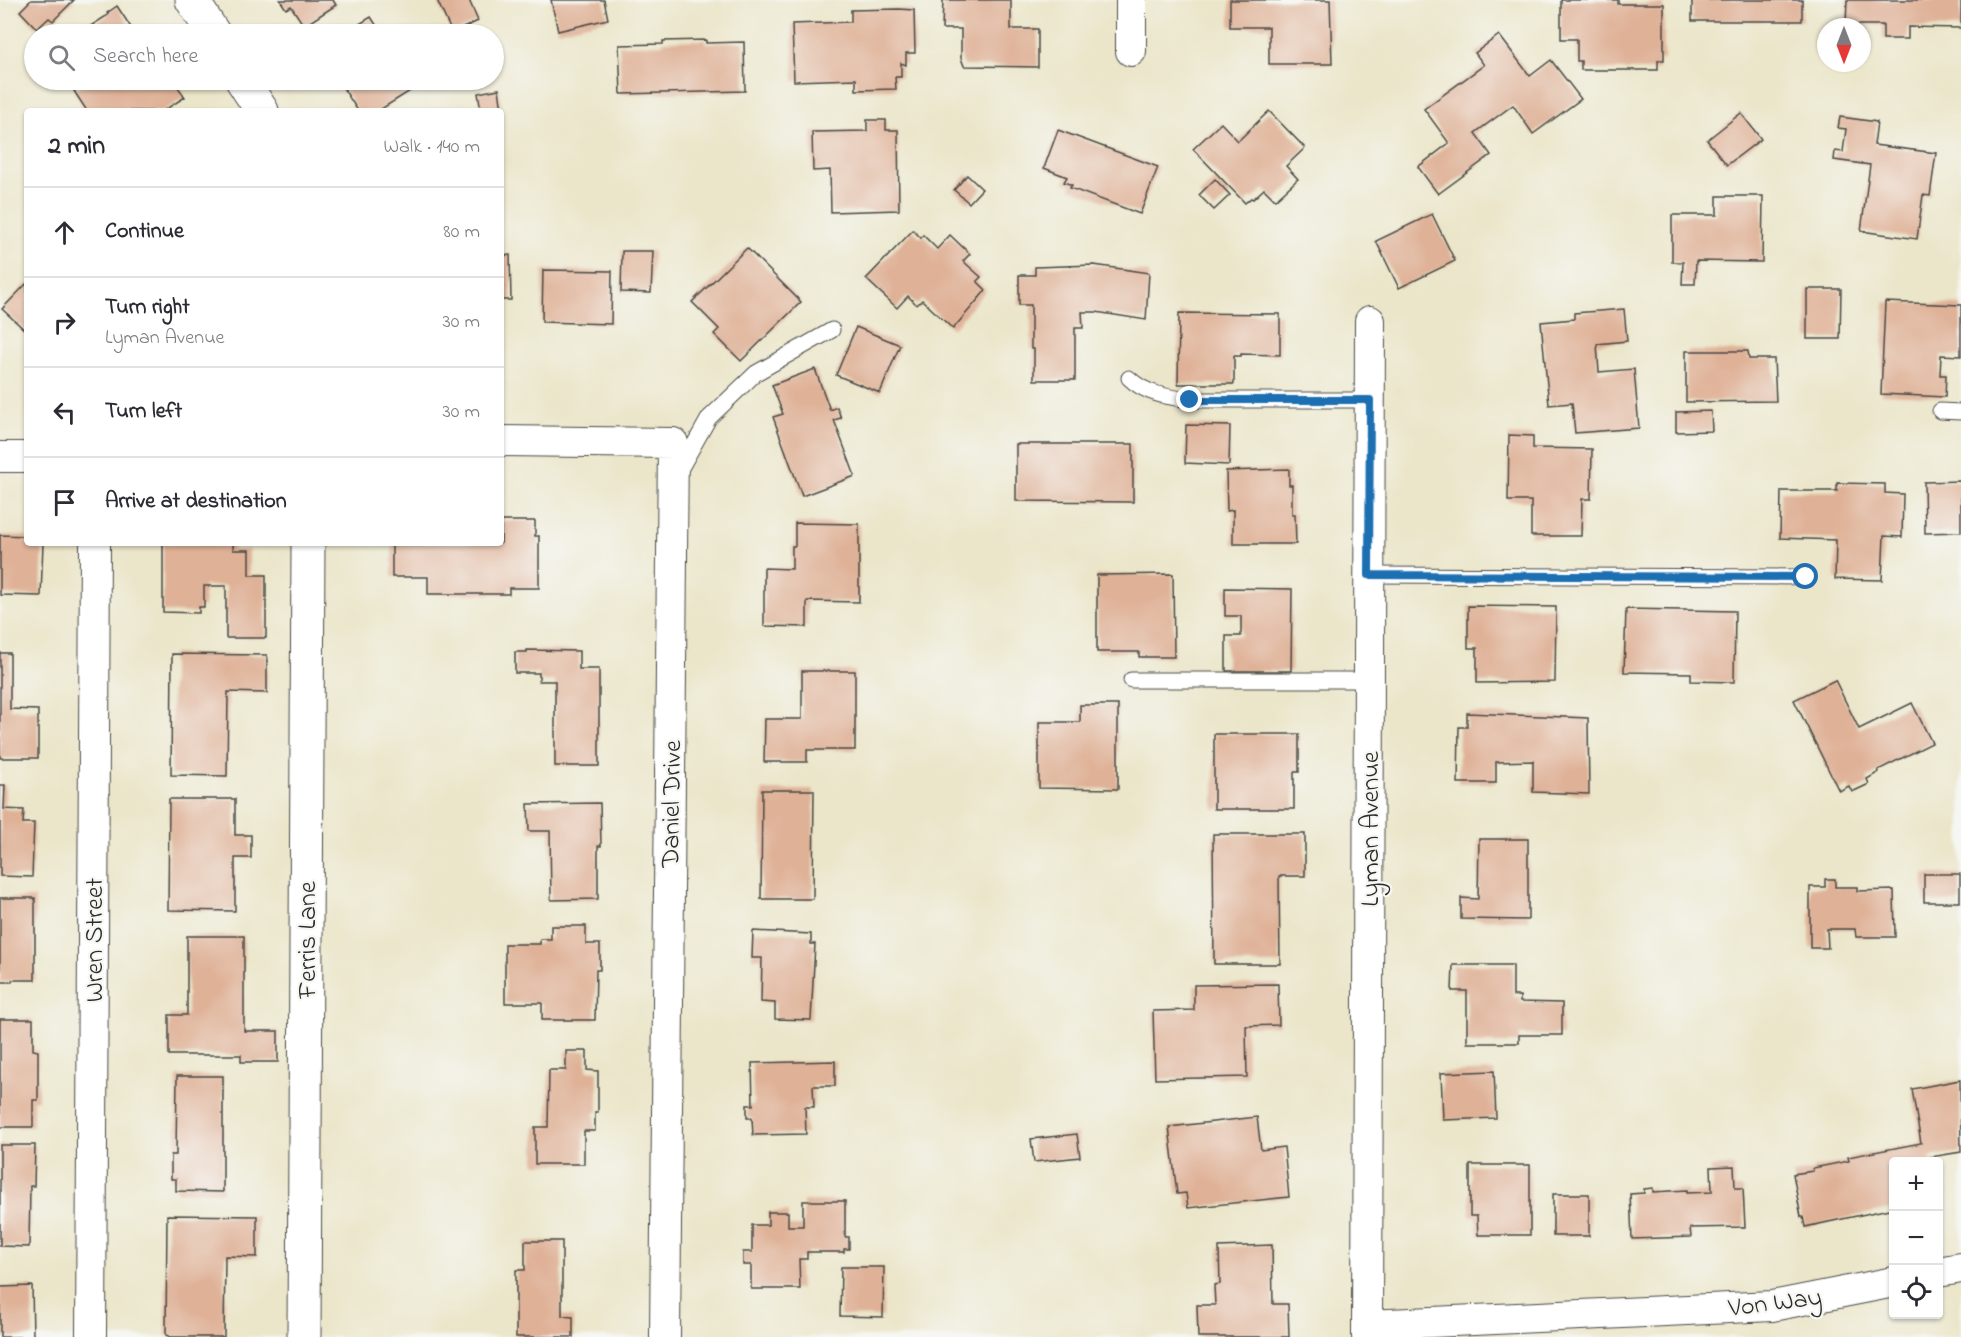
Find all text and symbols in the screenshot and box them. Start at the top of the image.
north arrow [1817,18,1871,72]
search box [24,24,504,90]
icon: search [45,41,78,74]
text: Search here [93,41,198,73]
text: 2 min [48,128,105,166]
text: Walk · 140 m [384,133,480,162]
icon: ahead [48,216,81,249]
text: Continue [105,216,184,248]
text: 80 m [443,218,480,247]
text: Turn right [105,292,190,324]
icon: right [48,306,81,339]
text: 30 m [443,308,480,337]
text: Lyman Avenue [105,324,225,353]
route end [1176,386,1202,412]
icon: left [48,396,81,429]
text: Turn left [105,396,182,428]
text: 30 m [443,398,480,427]
icon: arrive [48,486,81,519]
text: Arrive at destination [105,486,287,518]
route start [1792,563,1818,589]
street label: Daniel Drive [653,740,693,869]
street label: Lyman Avenue [1353,751,1391,907]
street label: Wren Street [77,877,115,1002]
street label: Ferris Lane [290,881,328,1000]
map controls [1889,1157,1943,1319]
button: + [1889,1157,1943,1211]
button: − [1889,1211,1943,1265]
button: locate [1889,1265,1943,1319]
street label: Von Way [1726,1279,1824,1329]

